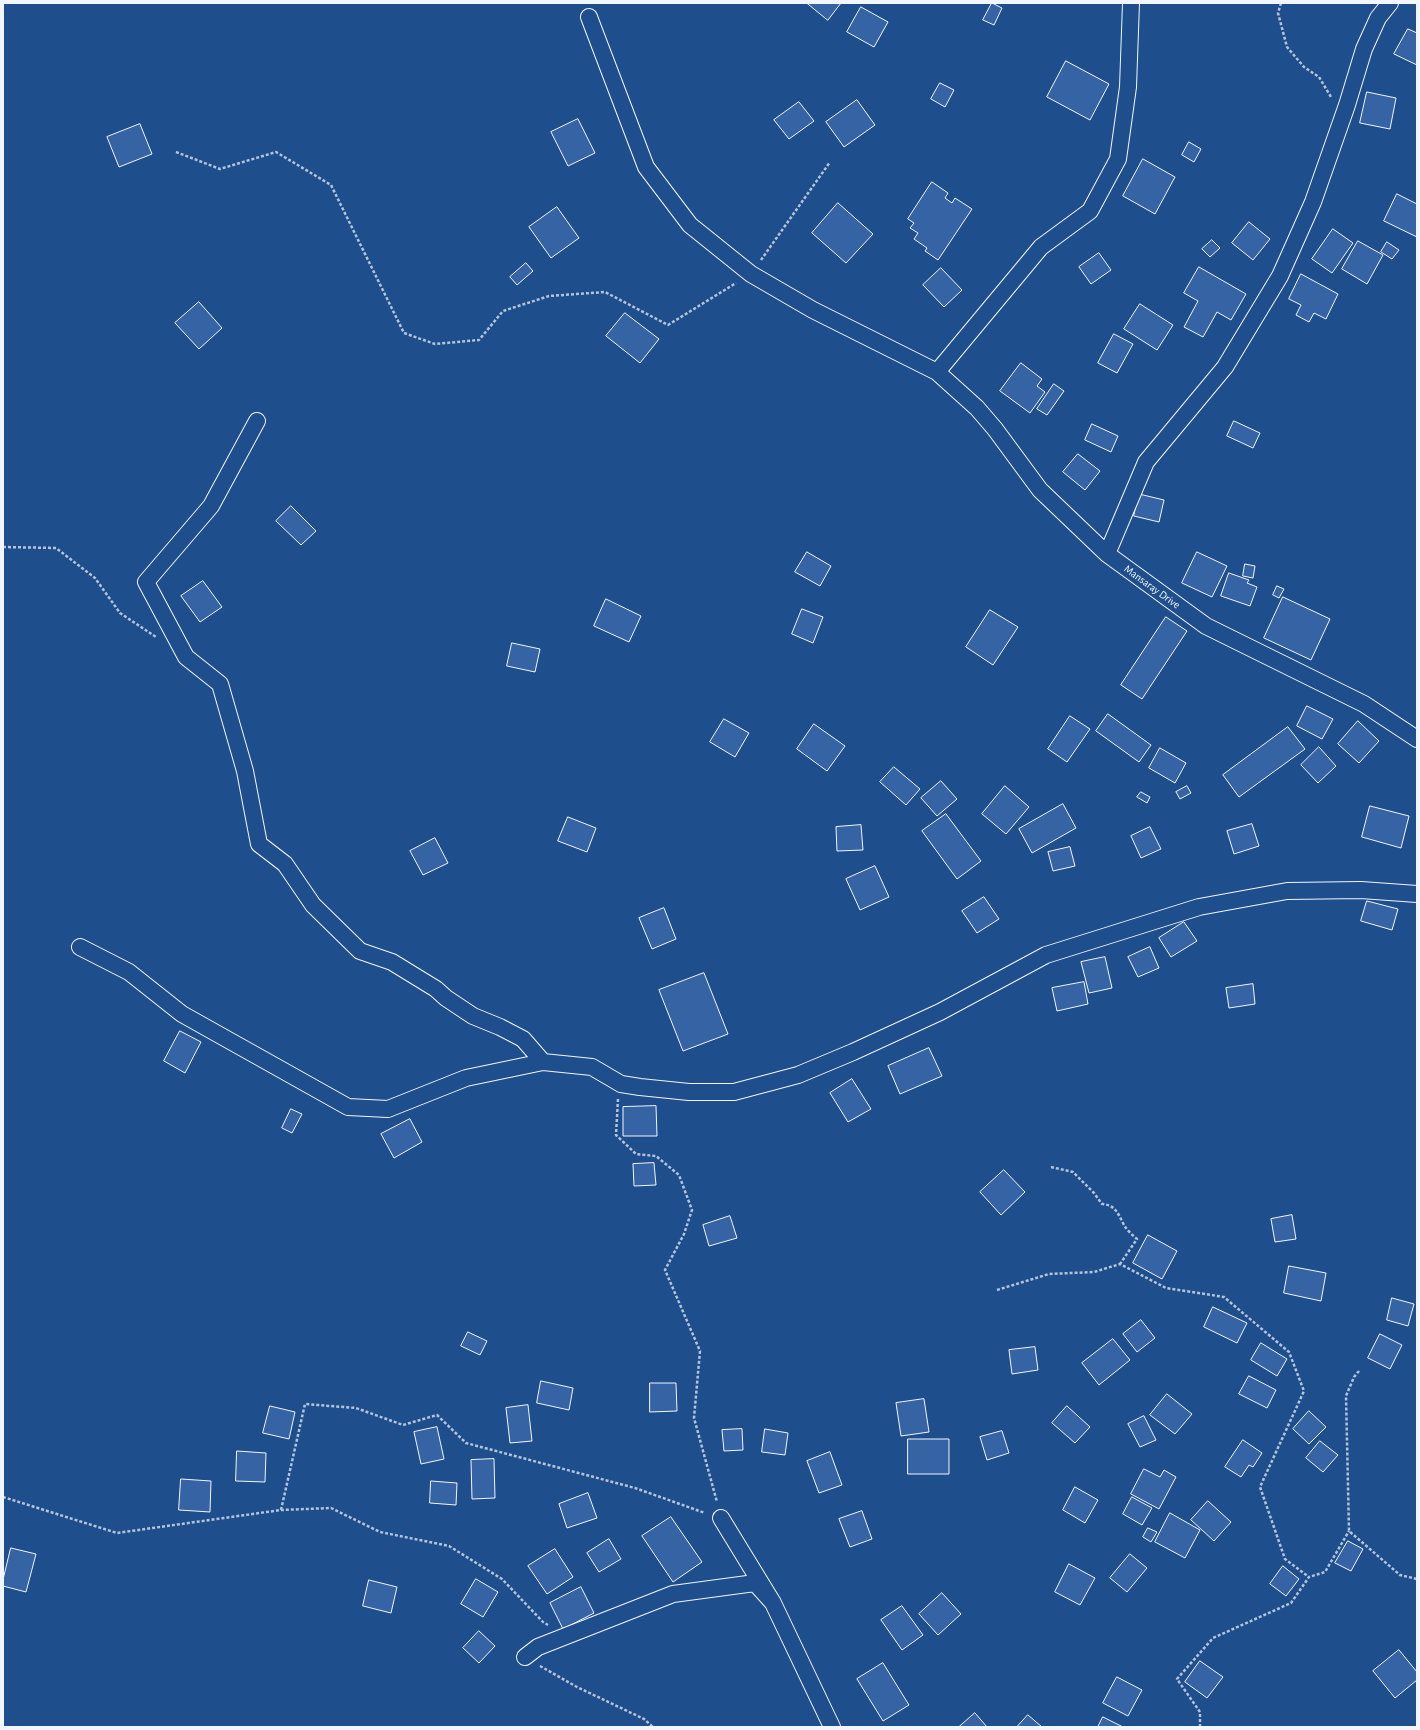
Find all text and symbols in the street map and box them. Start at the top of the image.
street label: Mansaray Drive [1121,562,1183,612]

